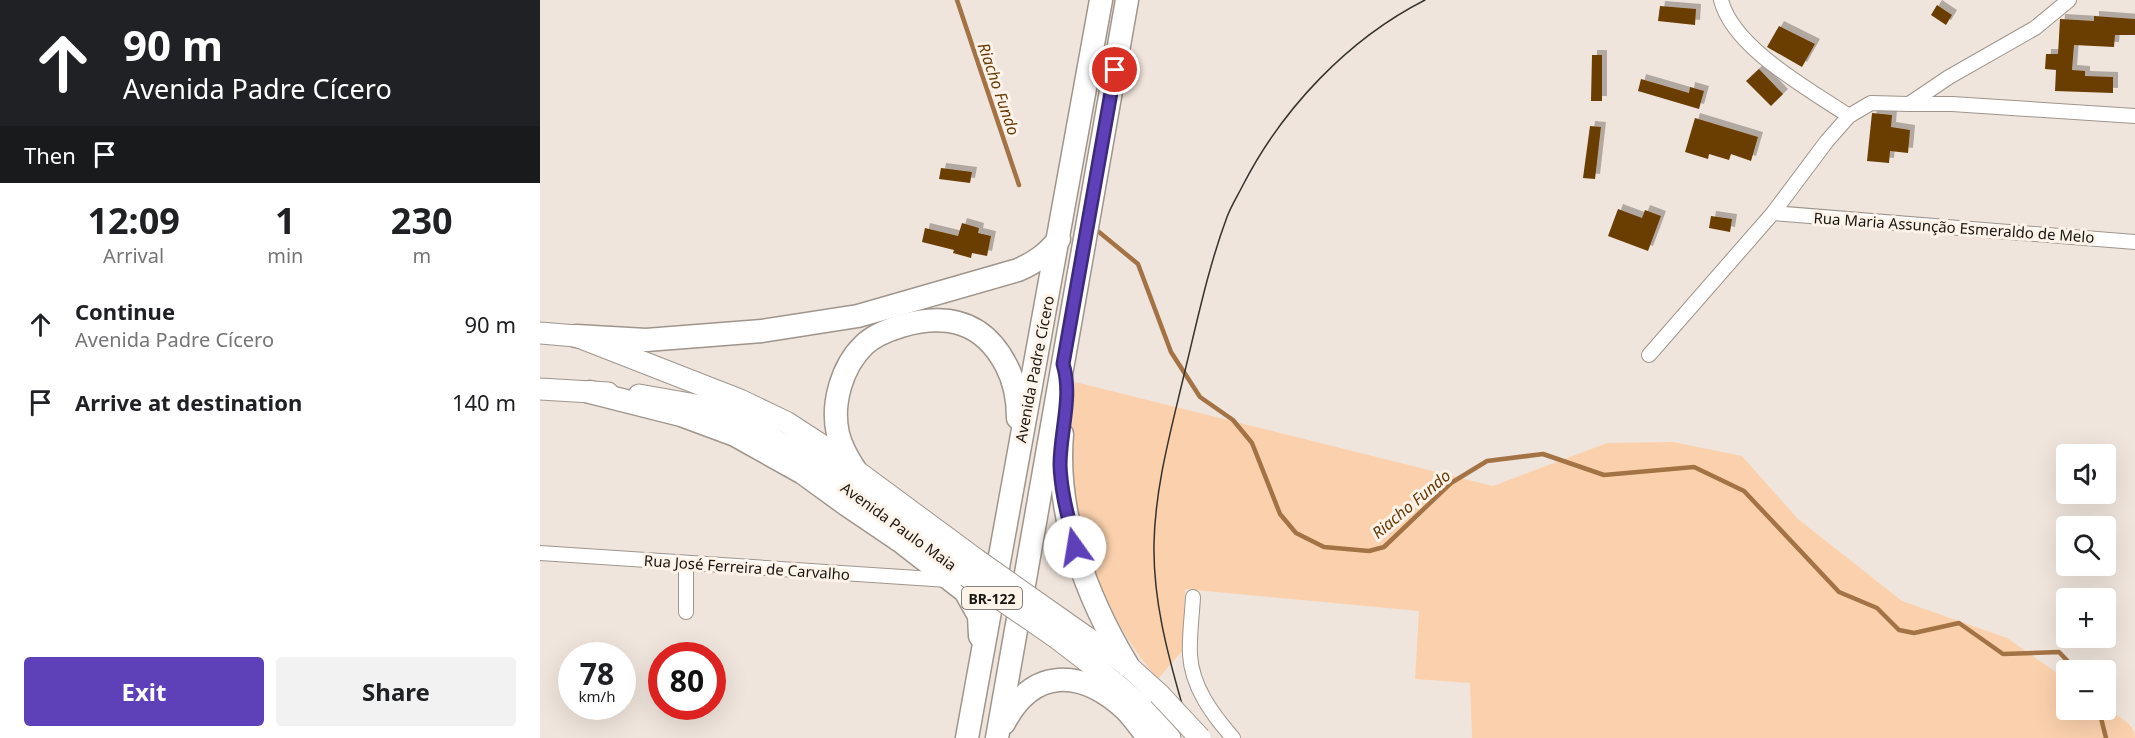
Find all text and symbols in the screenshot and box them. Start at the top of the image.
text: 90 m [123,16,223,73]
icon: ahead [24,24,102,102]
water label: Riacho Fundo [973,40,1025,138]
pin [1089,44,1140,95]
icon: arrive [1098,53,1131,86]
text: Avenida Padre Cícero [123,70,392,107]
icon: arrive [88,138,121,171]
text: Then [24,140,76,170]
text: 12:09 [87,196,180,245]
text: 1 [275,196,296,245]
text: 230 [391,196,453,245]
street label: Rua Maria Assunção Esmeraldo de Melo [1813,207,2095,247]
text: Arrival [103,242,164,269]
text: min [267,242,303,269]
text: m [412,242,431,269]
street label: Avenida Padre Cícero [1010,294,1058,444]
text: Continue [75,296,175,326]
icon: ahead [24,308,57,341]
text: 90 m [465,309,516,339]
text: Avenida Padre Cícero [75,326,274,353]
icon: arrive [24,386,57,419]
text: Arrive at destination [75,387,302,417]
text: 140 m [452,387,516,417]
map controls [2056,444,2116,720]
button: sound [2056,444,2116,504]
water label: Riacho Fundo [1367,465,1455,543]
street label: Avenida Paulo Maia [837,477,961,575]
position arrow [1043,515,1107,579]
button: search [2056,516,2116,576]
street label: Rua José Ferreira de Carvalho [643,550,851,584]
road number: BR-122 [962,587,1022,609]
button: + [2056,588,2116,648]
speed limit sign: 80 [648,642,726,720]
text: 78 [580,653,614,694]
button: Exit [24,657,264,726]
button: Share [276,657,516,726]
button: − [2056,660,2116,720]
text: km/h [579,686,615,706]

